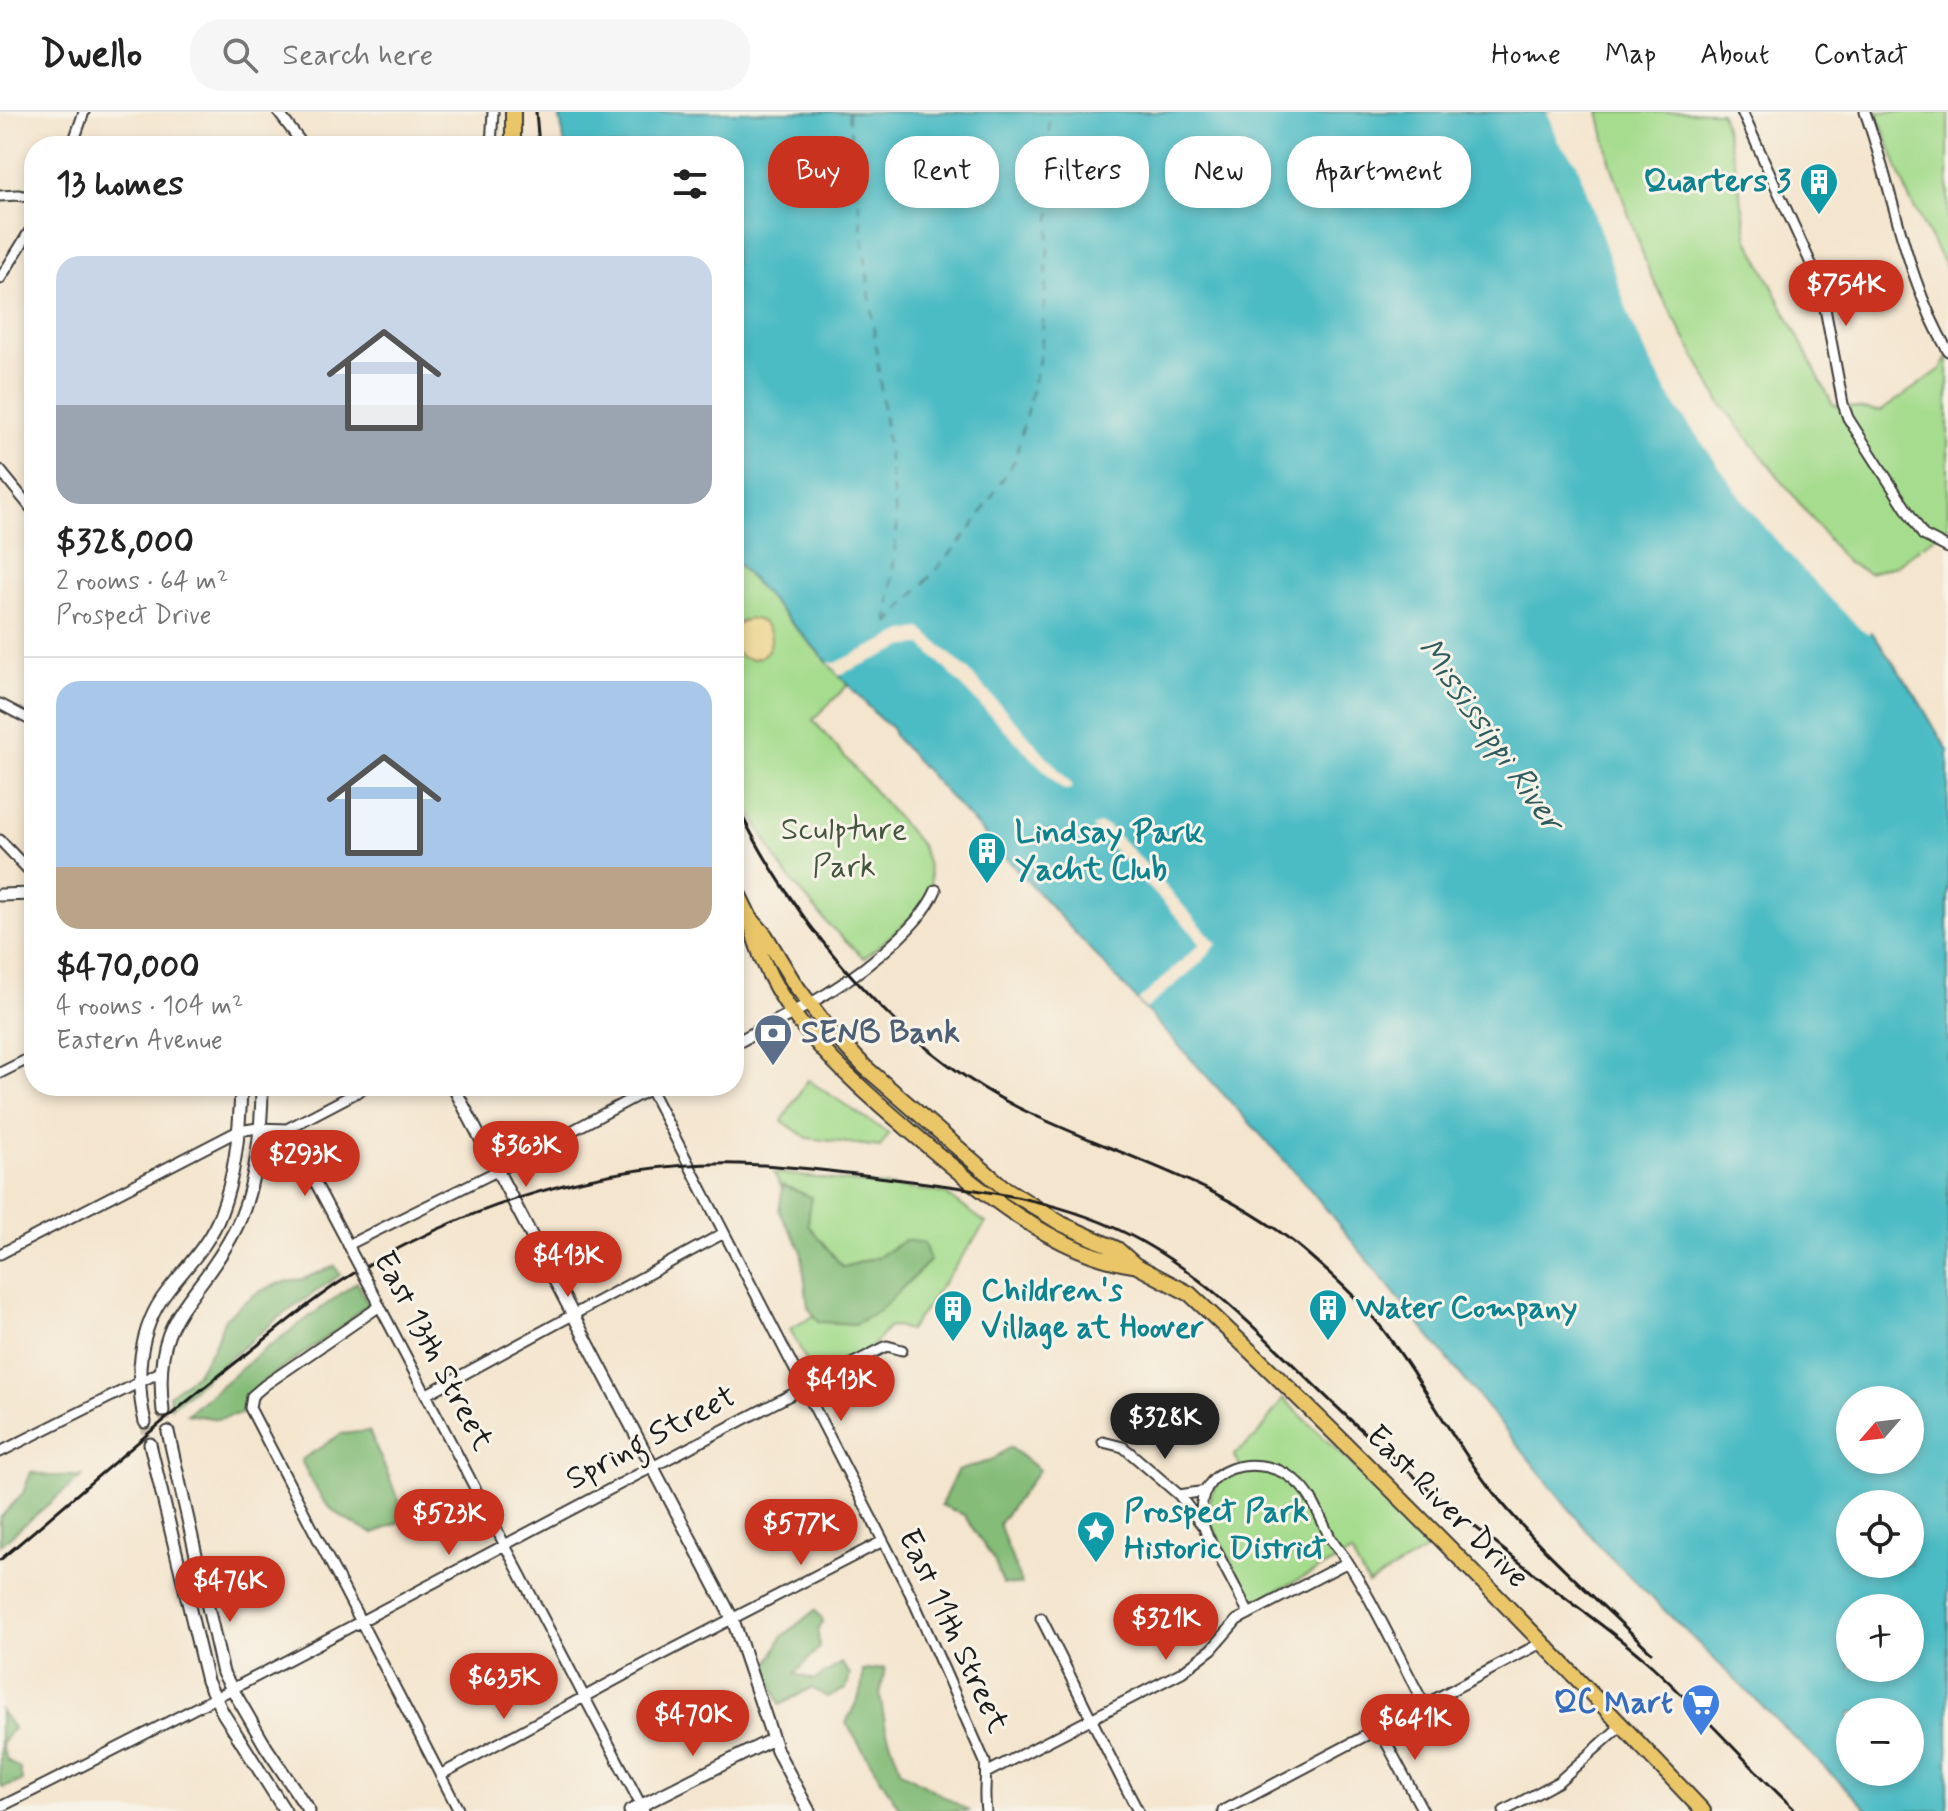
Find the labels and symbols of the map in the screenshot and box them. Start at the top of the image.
place label: Quarters 3 [1644,161,1792,203]
building icon: Quarters 3 [1798,161,1840,216]
pin: $754K [1790,260,1902,328]
water label: Mississippi River [1406,629,1576,844]
park label: Sculpture Park [781,809,907,888]
place label: Lindsay Park Yacht Club [1015,812,1203,891]
building icon: Lindsay Park Yacht Club [966,830,1008,885]
bank icon: SENB Bank [752,1012,794,1067]
place label: SENB Bank [801,1012,960,1054]
pin: $363K [470,1121,582,1189]
pin: $293K [249,1130,361,1198]
pin: $413K [512,1231,624,1299]
street label: East 13th Street [363,1244,503,1458]
place label: Children's Village at Hoover [981,1270,1204,1350]
building icon: Water Company [1307,1287,1349,1342]
place label: Water Company [1356,1287,1577,1329]
building icon: Children's Village at Hoover [932,1288,974,1343]
pin: $413K [785,1355,897,1423]
street label: Spring Street [559,1376,745,1503]
north arrow [1836,1386,1924,1474]
pin: $328K [1109,1393,1221,1461]
street label: East River Drive [1356,1416,1538,1598]
pin: $523K [393,1489,505,1557]
place label: Prospect Park Historic District [1124,1491,1327,1570]
pin: $577K [745,1499,857,1567]
place icon: Prospect Park Historic District [1075,1509,1117,1564]
street label: East 11th Street [887,1522,1019,1740]
pin: $476K [174,1556,286,1624]
pin: $321K [1110,1594,1222,1662]
pin: $635K [448,1653,560,1721]
place label: QC Mart [1554,1682,1673,1724]
supermarket icon: QC Mart [1680,1682,1722,1737]
pin: $470K [637,1690,749,1758]
pin: $641K [1359,1694,1471,1762]

